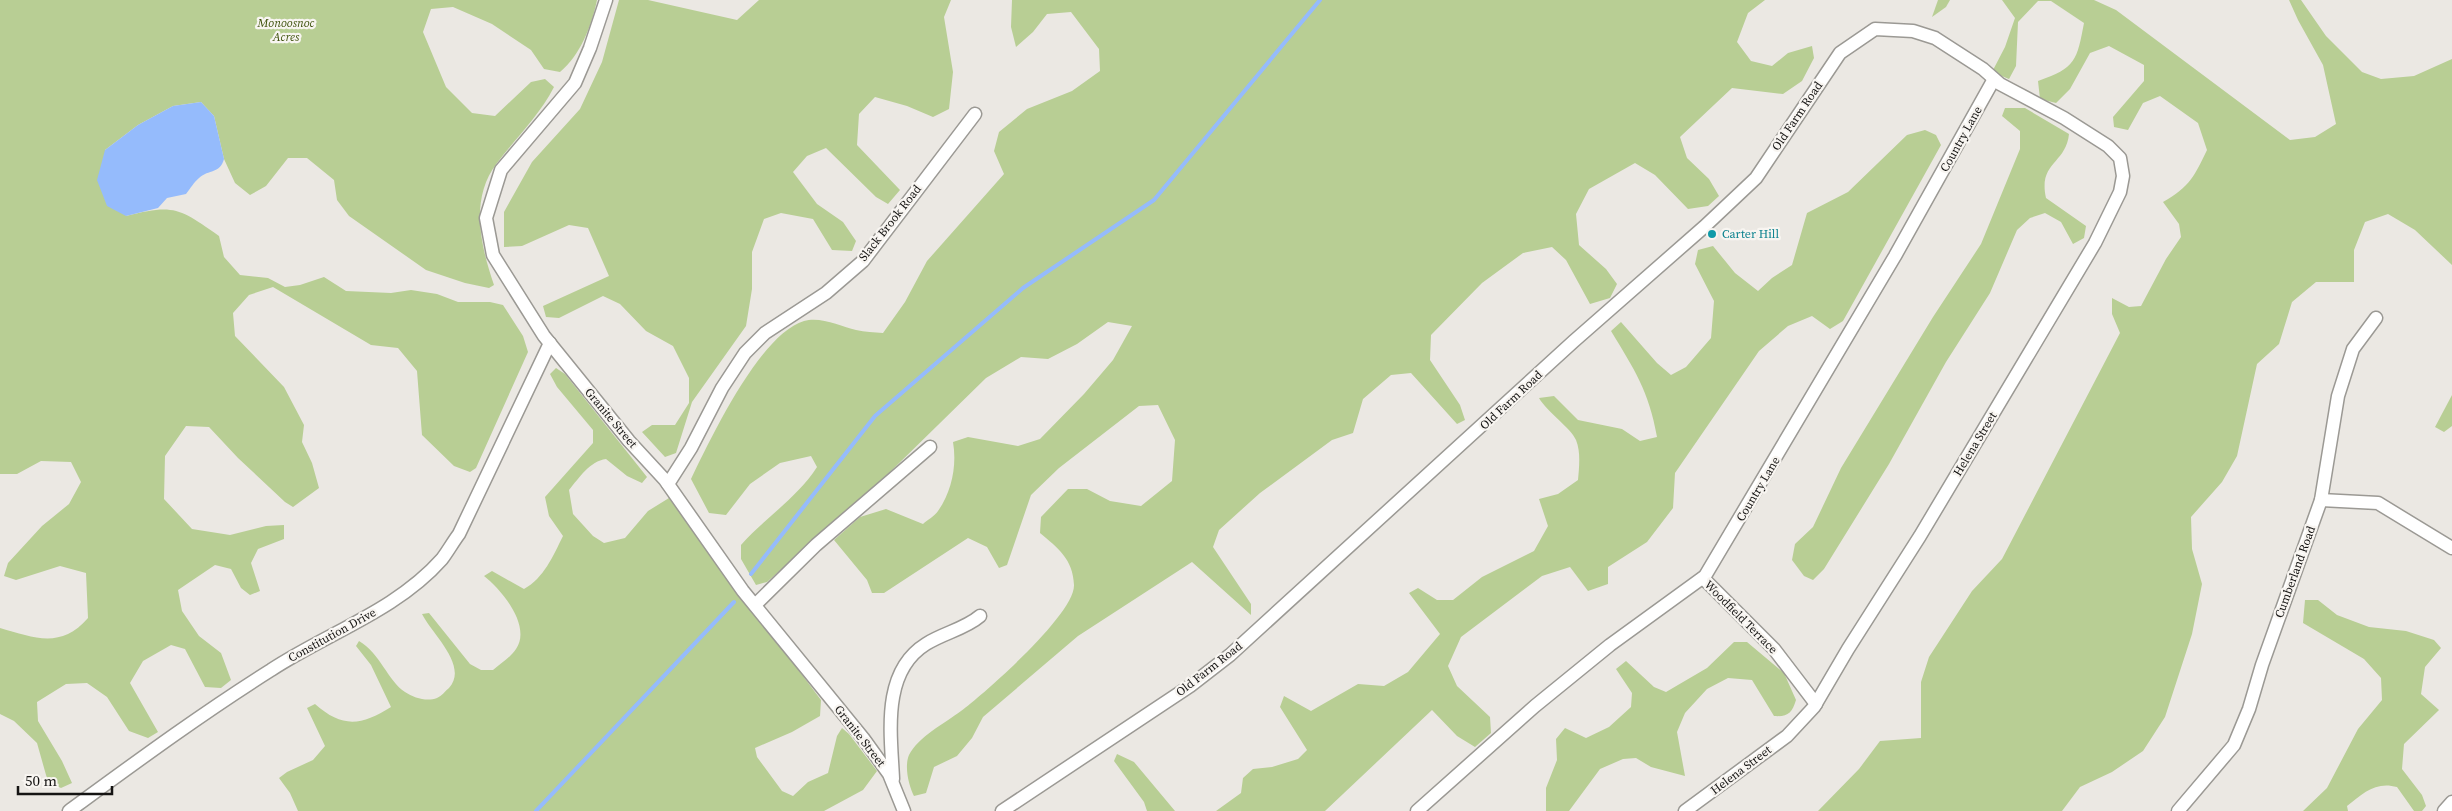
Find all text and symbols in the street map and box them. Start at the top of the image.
park label: Monoosnoc Acres [257,15,315,45]
street label: Old Farm Road [1768,78,1826,154]
street label: Country Lane [1936,103,1986,175]
street label: Slack Brook Road [855,181,925,264]
place label: Carter Hill [1722,226,1779,242]
marker: Carter Hill [1706,228,1718,240]
street label: Old Farm Road [1476,367,1546,433]
street label: Granite Street [581,385,641,452]
street label: Helena Street [1950,409,2000,479]
street label: Country Lane [1732,454,1784,524]
street label: Cumberland Road [2271,524,2319,620]
street label: Woodfield Terrace [1701,577,1781,657]
street label: Constitution Drive [285,604,379,666]
street label: Old Farm Road [1173,638,1246,700]
street label: Granite Street [831,702,889,770]
street label: Helena Street [1707,742,1775,798]
scale bar [18,764,111,796]
text: 50 m [25,770,57,791]

